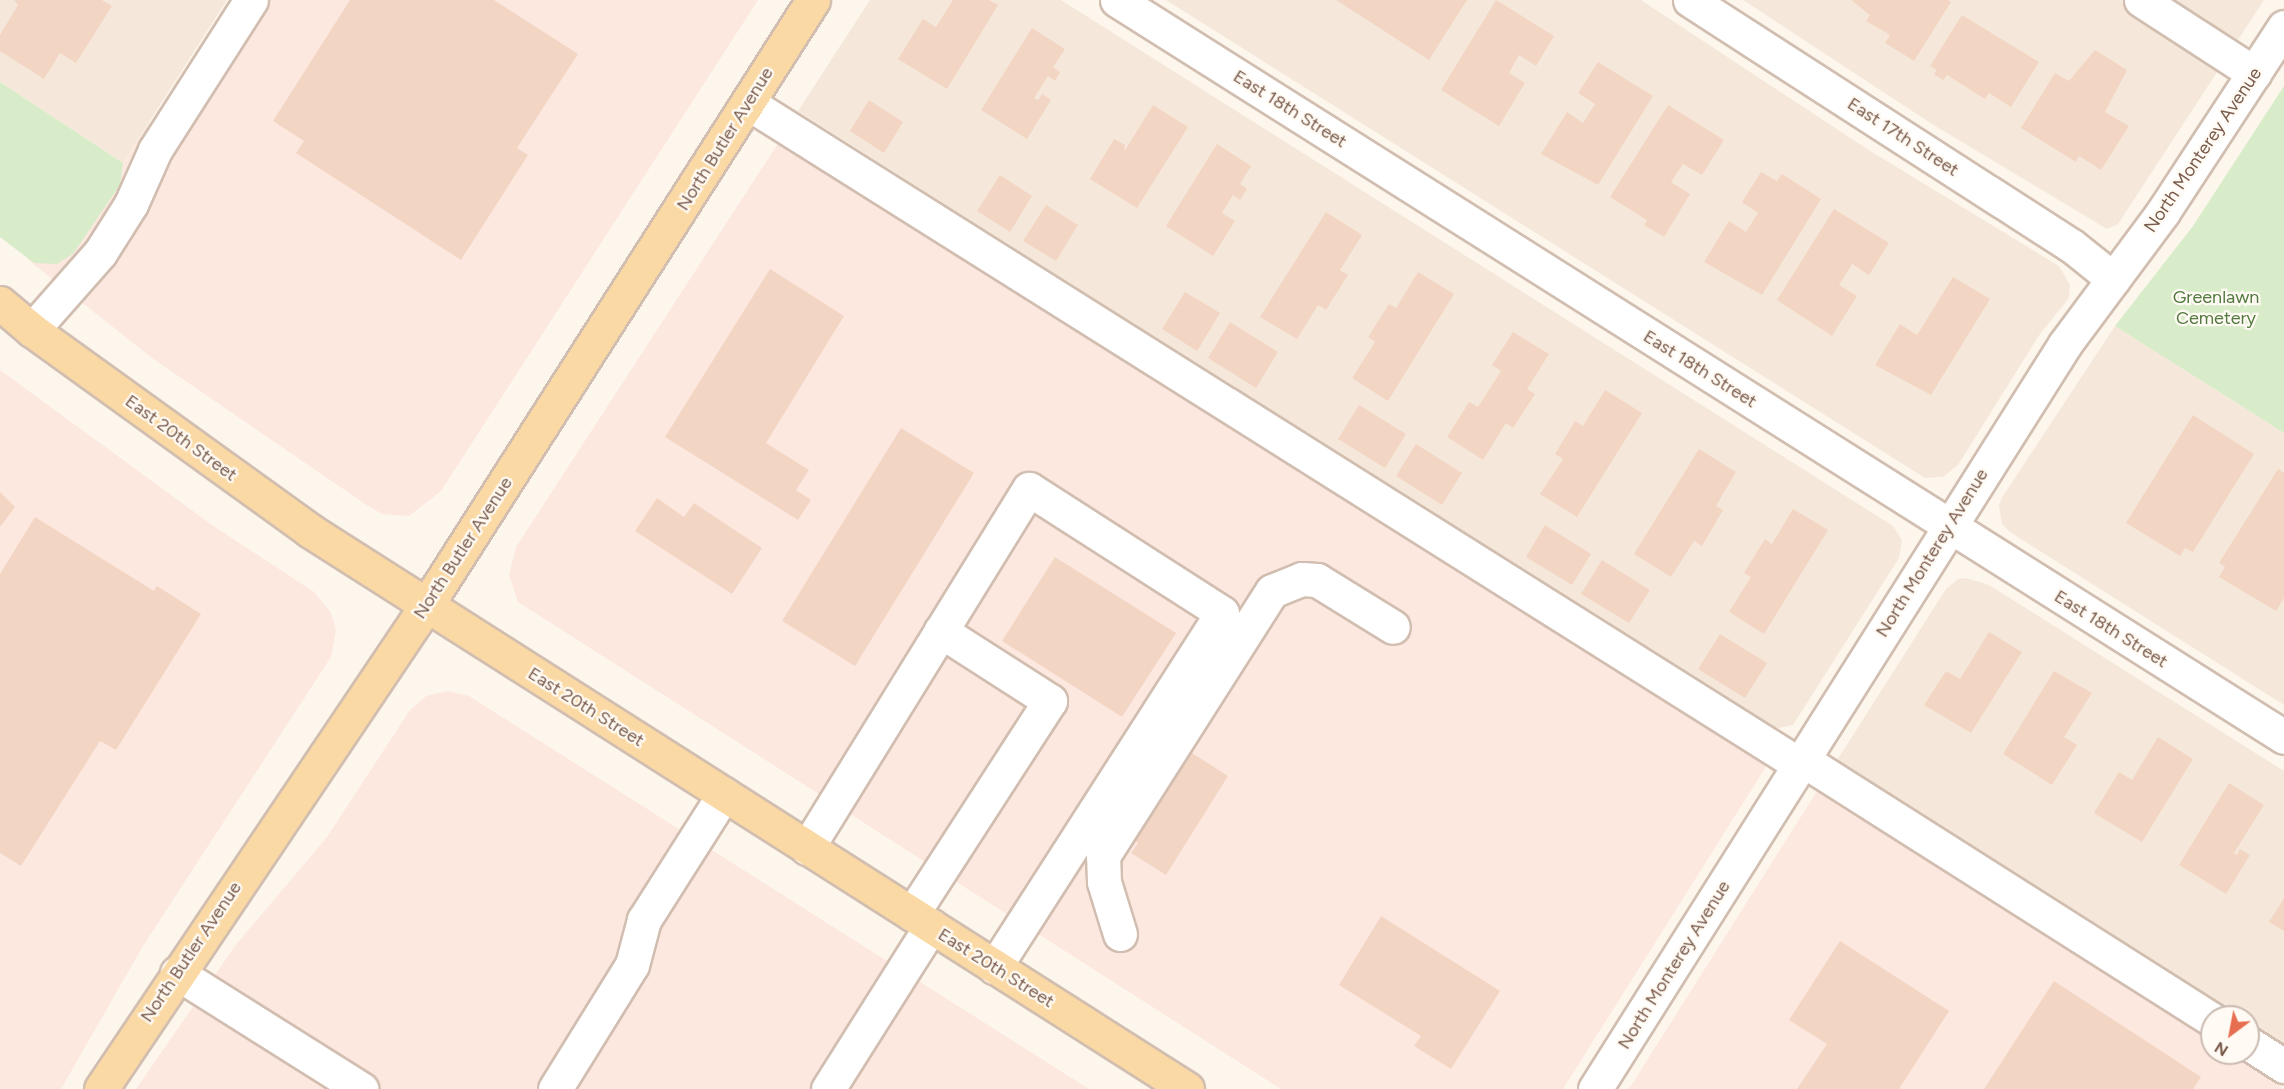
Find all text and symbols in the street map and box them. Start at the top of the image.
street label: North Butler Avenue [672,63,778,215]
street label: North Monterey Avenue [2140,63,2266,237]
street label: East 18th Street [1229,65,1351,153]
street label: East 17th Street [1843,93,1963,181]
park label: Greenlawn Cemetery [2173,287,2259,330]
street label: East 18th Street [1639,325,1761,413]
street label: East 20th Street [121,390,241,486]
street label: North Monterey Avenue [1871,465,1993,641]
street label: North Butler Avenue [409,473,517,623]
street label: East 18th Street [2050,585,2172,673]
street label: East 20th Street [524,663,648,751]
street label: North Monterey Avenue [1613,877,1735,1053]
street label: North Butler Avenue [136,878,246,1026]
street label: East 20th Street [934,924,1058,1012]
north arrow [2200,1005,2260,1065]
text: N [2211,1038,2232,1060]

